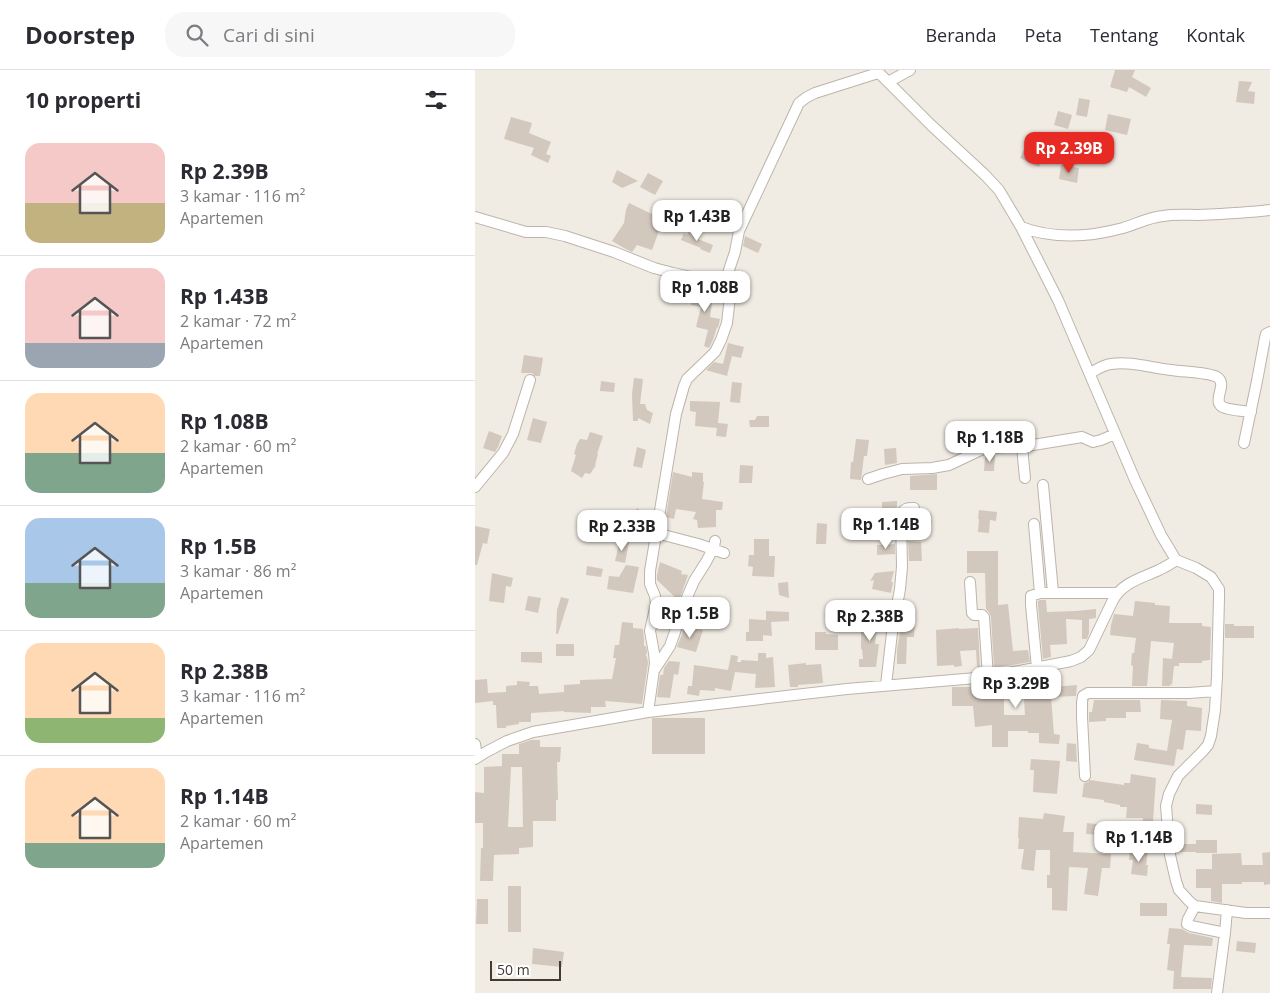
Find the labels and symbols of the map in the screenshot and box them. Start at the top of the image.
pin: Rp 2.39B [1017,132,1121,174]
pin: Rp 1.43B [645,200,749,242]
pin: Rp 1.08B [653,270,757,313]
pin: Rp 1.18B [938,420,1042,463]
pin: Rp 1.14B [834,508,938,550]
pin: Rp 2.33B [570,510,674,552]
pin: Rp 1.5B [644,596,736,639]
pin: Rp 2.38B [818,600,922,642]
pin: Rp 3.29B [964,666,1068,709]
pin: Rp 1.14B [1087,820,1191,863]
scale bar [490,958,561,981]

